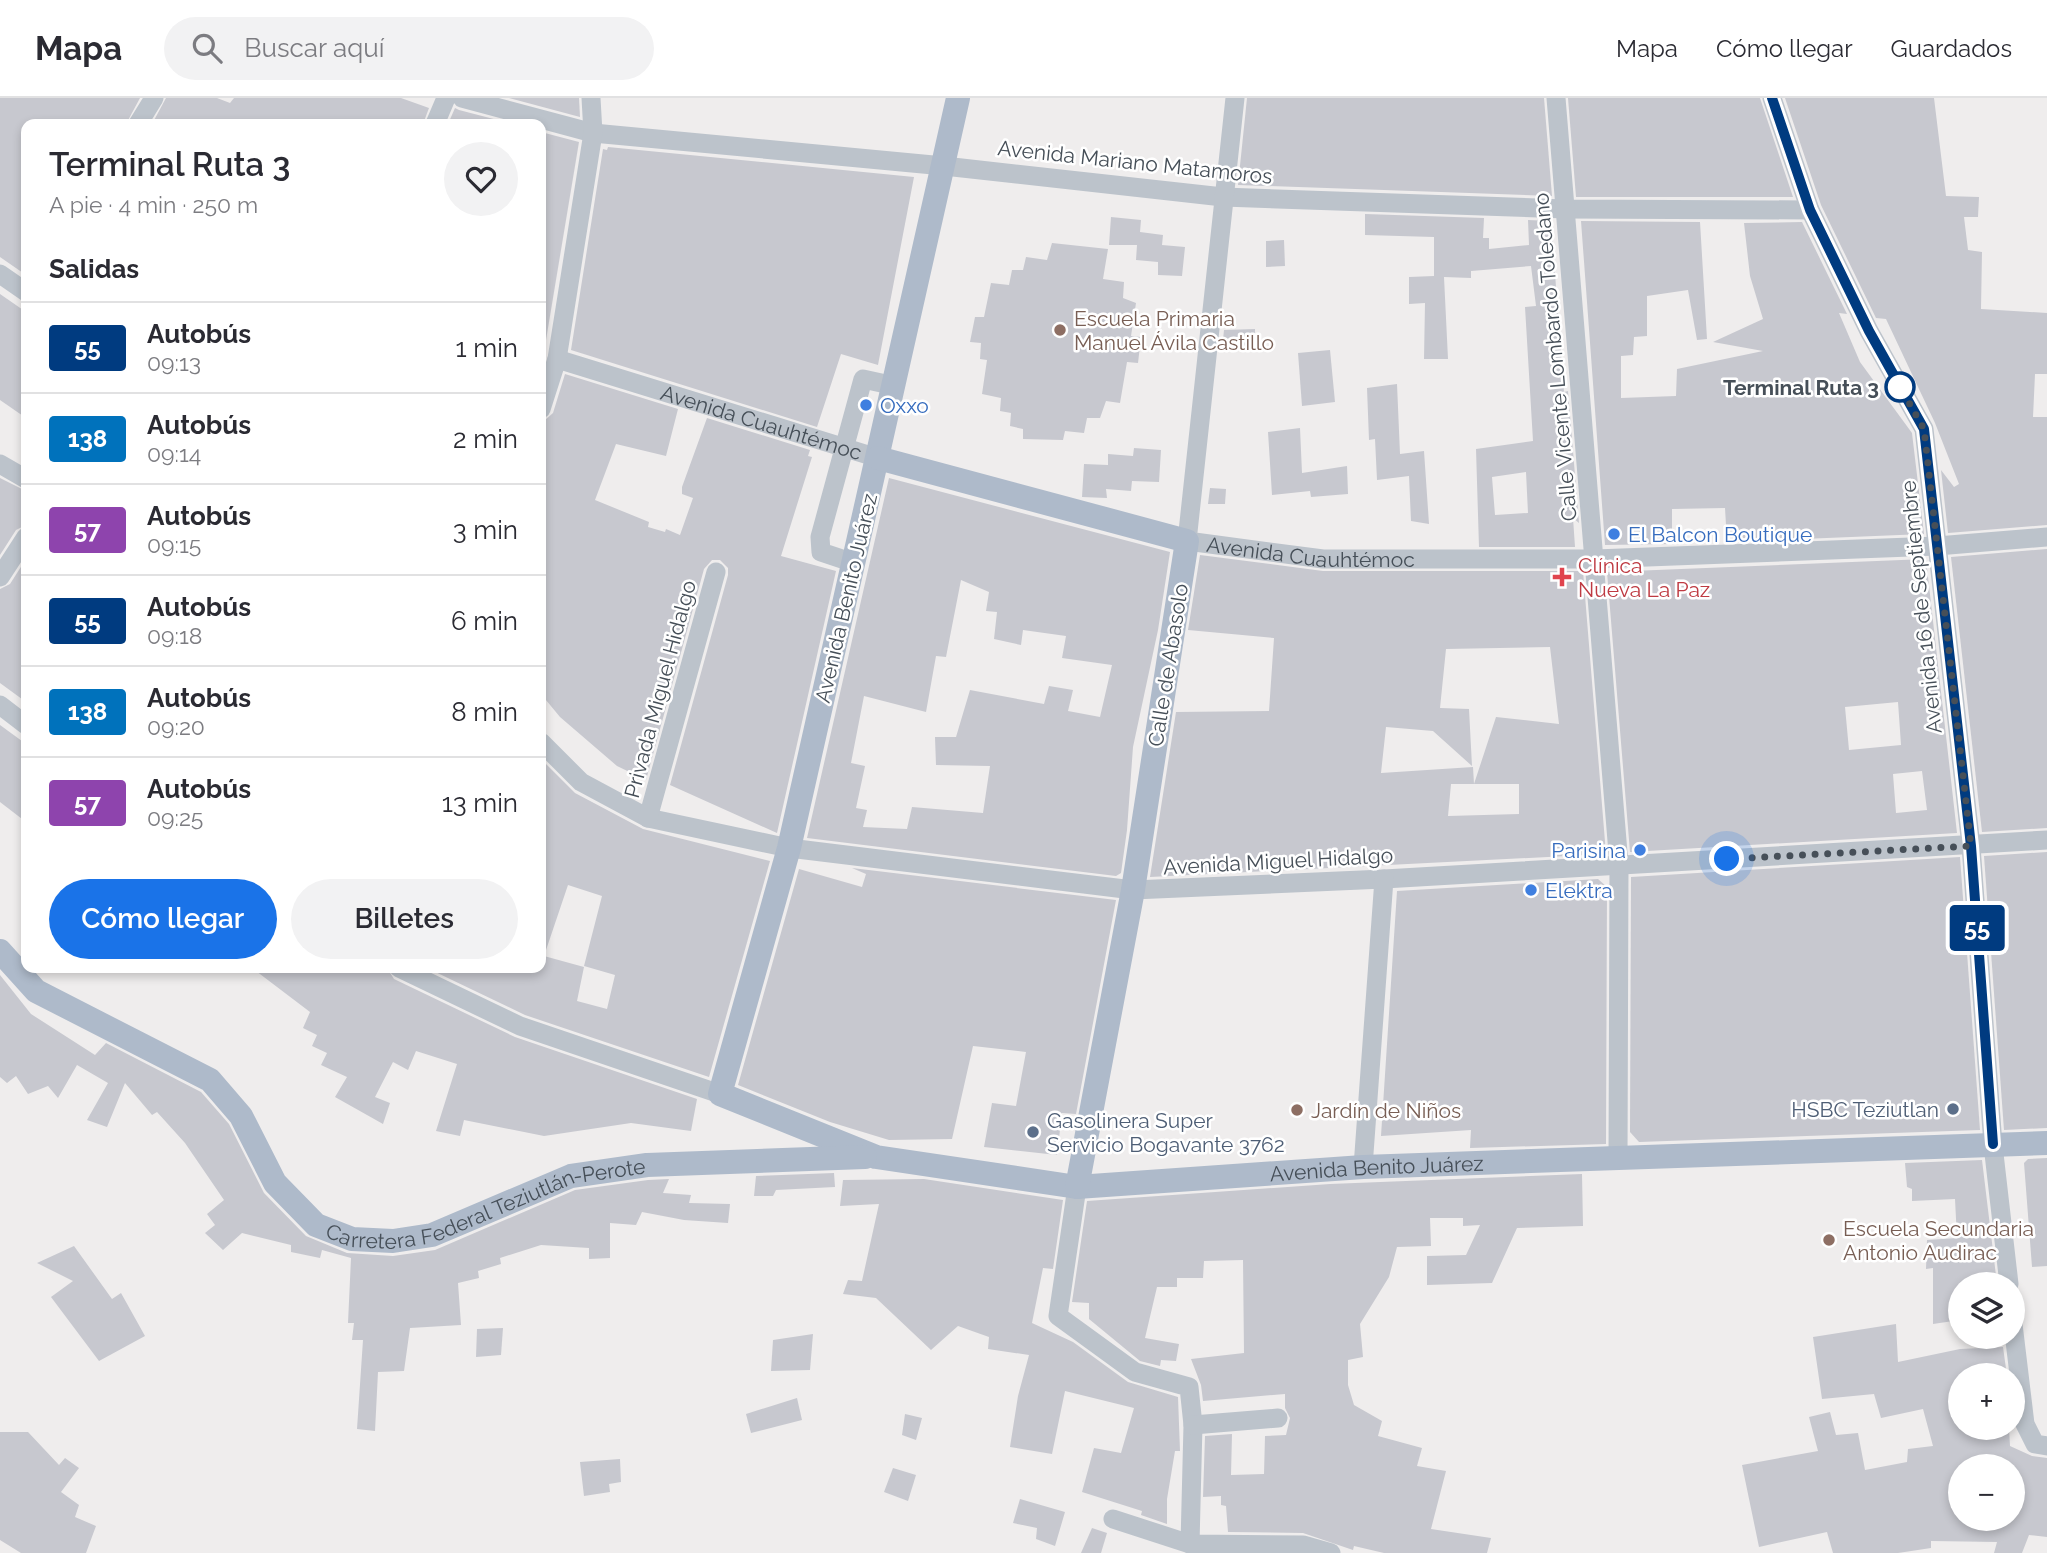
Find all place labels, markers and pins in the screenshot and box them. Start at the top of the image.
place label: Escuela Primaria Manuel Ávila Castillo [1074,306,1274,355]
marker: Escuela Primaria Manuel Ávila Castillo [1052,322,1068,338]
marker: Terminal Ruta 3 [1885,372,1915,402]
place label: Terminal Ruta 3 [1723,375,1879,400]
place label: Oxxo [880,393,929,418]
marker: Oxxo [858,397,874,413]
place label: El Balcon Boutique [1628,522,1812,547]
marker: El Balcon Boutique [1606,526,1622,542]
place label: Clínica Nueva La Paz [1578,553,1710,602]
marker: Clínica Nueva La Paz [1552,567,1572,587]
place label: Parisina [1551,838,1626,863]
marker: Parisina [1632,842,1648,858]
place label: Elektra [1545,878,1613,903]
marker: Elektra [1523,882,1539,898]
place label: HSBC Teziutlan [1791,1097,1939,1122]
place label: Jardín de Niños [1311,1098,1461,1123]
marker: HSBC Teziutlan [1945,1101,1961,1117]
marker: Jardín de Niños [1289,1102,1305,1118]
place label: Gasolinera Super Servicio Bogavante 3762 [1047,1108,1285,1157]
marker: Gasolinera Super Servicio Bogavante 3762 [1025,1124,1041,1140]
place label: Escuela Secundaria Antonio Audirac [1843,1216,2034,1265]
marker: Escuela Secundaria Antonio Audirac [1821,1232,1837,1248]

